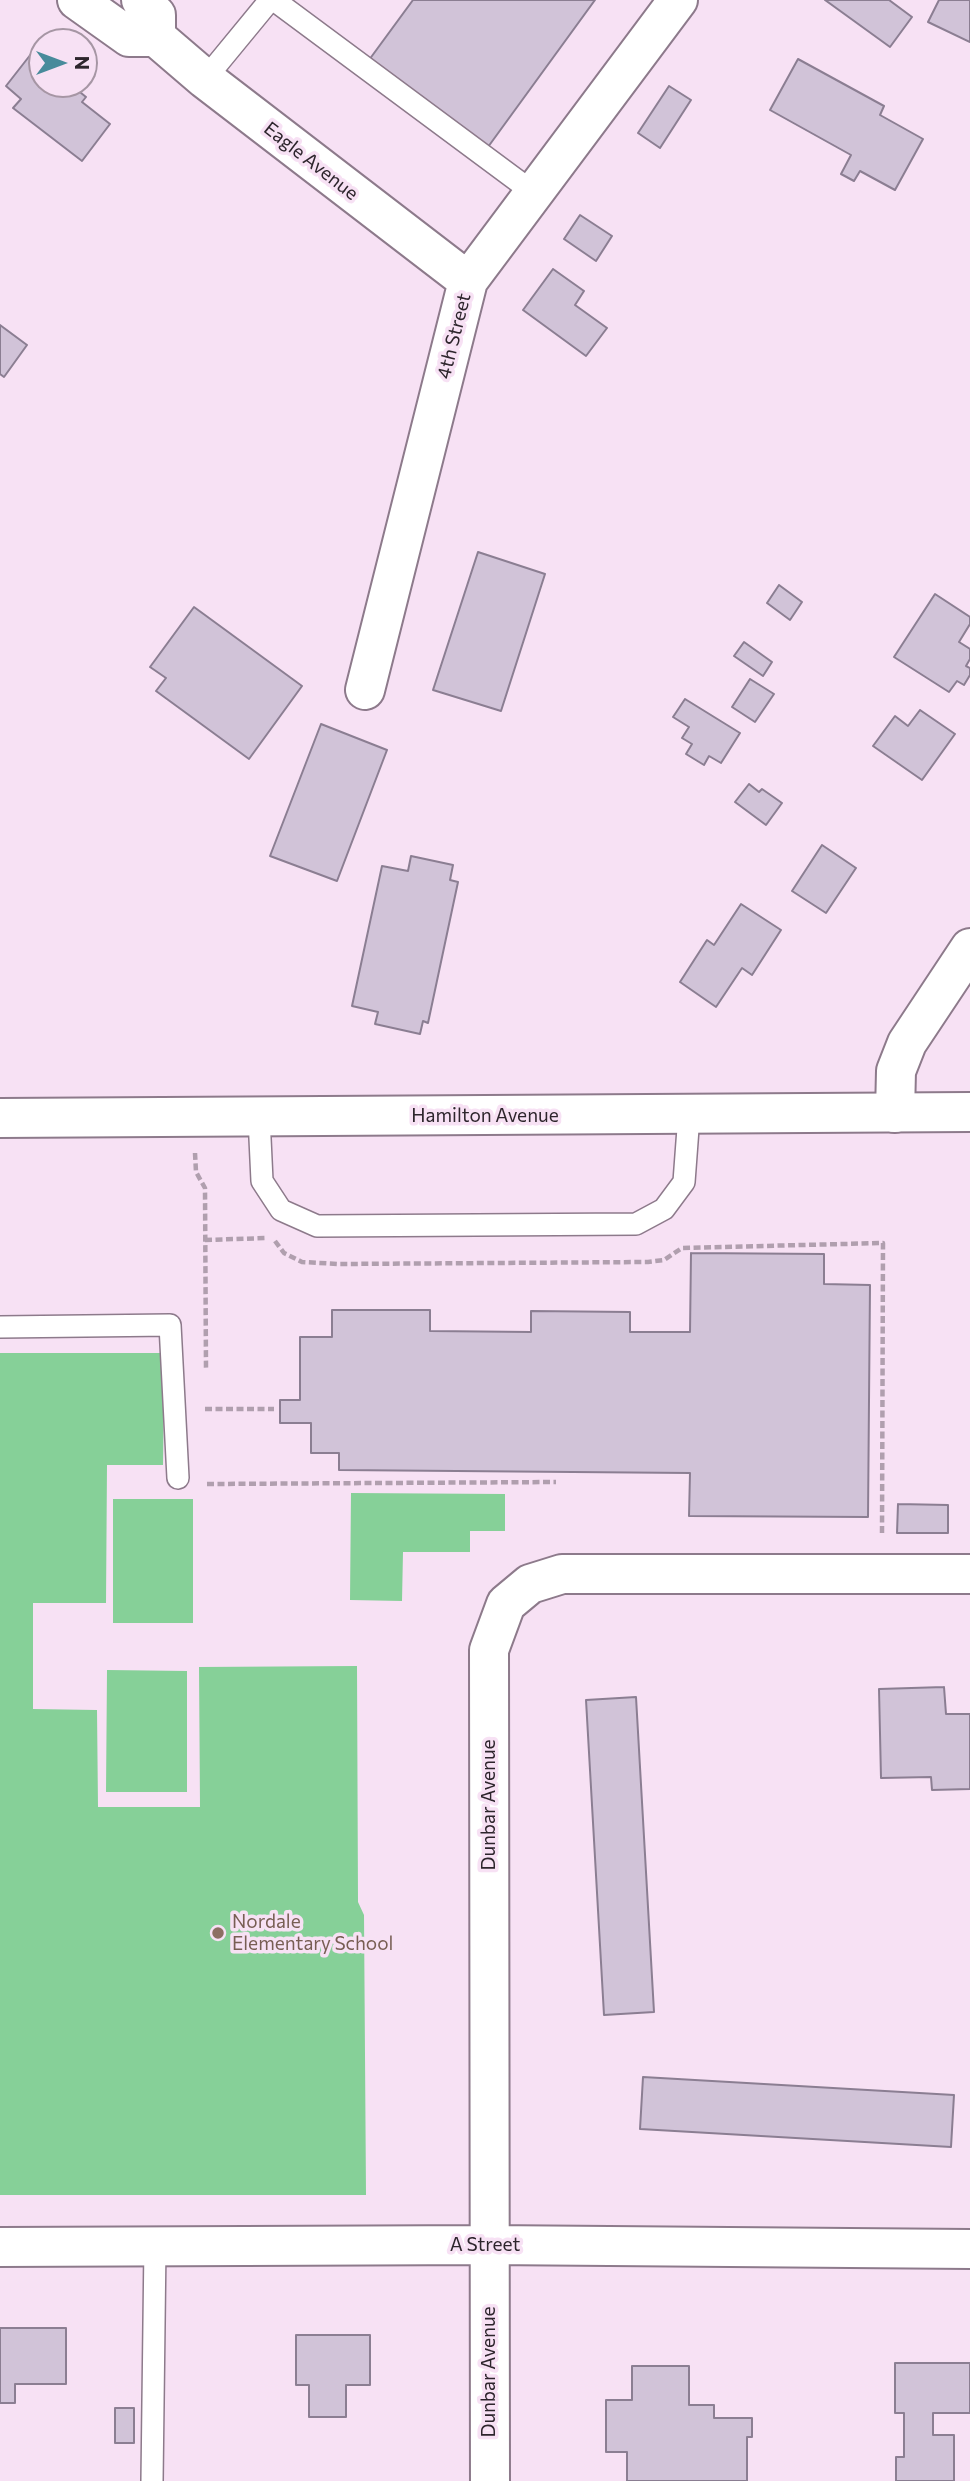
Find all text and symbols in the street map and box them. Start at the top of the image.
north arrow [28,28,98,98]
text: N [71,56,94,70]
street label: Eagle Avenue [259,117,363,205]
street label: 4th Street [432,291,476,381]
street label: Hamilton Avenue [411,1105,559,1127]
street label: Dunbar Avenue [478,1739,500,1871]
place label: Nordale Elementary School [232,1911,393,1955]
marker: Nordale Elementary School [210,1925,226,1941]
street label: A Street [450,2234,520,2256]
street label: Dunbar Avenue [478,2306,500,2438]

